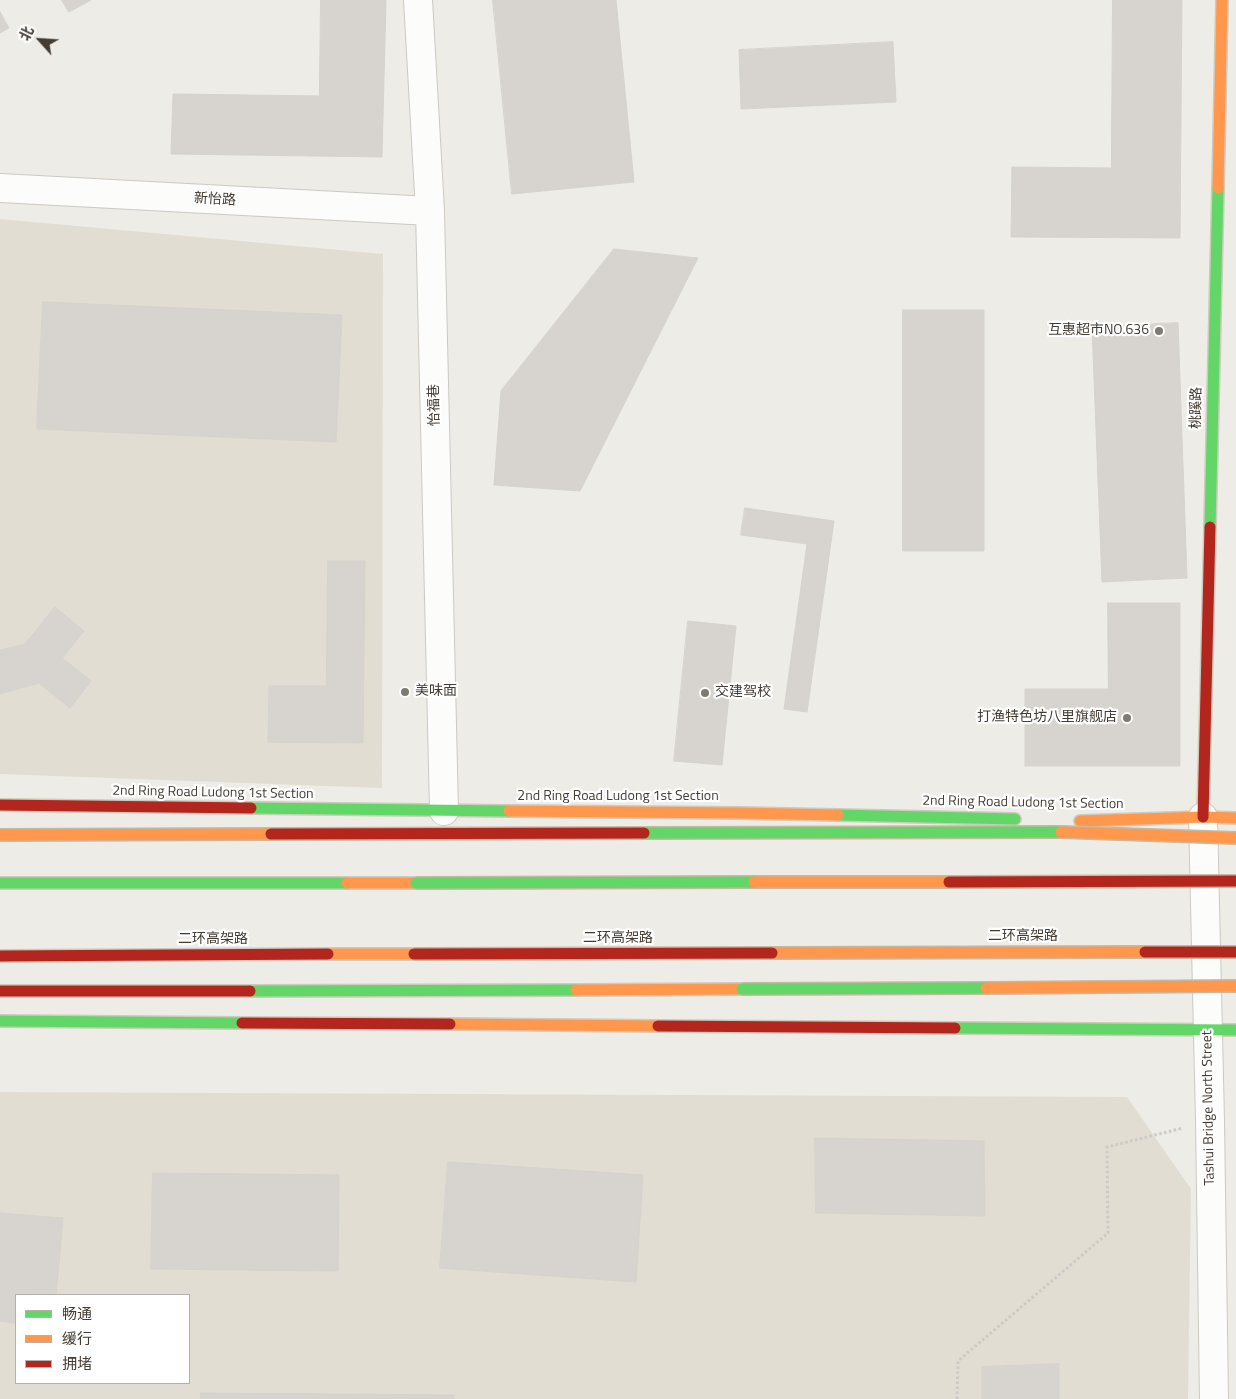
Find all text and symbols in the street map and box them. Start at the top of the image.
north arrow [15,15,65,65]
text: 北 [14,22,39,44]
street label: 新怡路 [194,191,236,209]
place label: 互惠超市NO.636 [1048,323,1149,339]
marker: 互惠超市NO.636 [1153,325,1165,337]
street label: 怡福巷 [426,384,444,426]
street label: 桃蹊路 [1188,387,1206,429]
place label: 美味面 [415,684,457,700]
place label: 交建驾校 [715,685,771,701]
marker: 美味面 [399,686,411,698]
marker: 交建驾校 [699,687,711,699]
place label: 打渔特色坊八里旗舰店 [977,710,1117,726]
marker: 打渔特色坊八里旗舰店 [1121,712,1133,724]
street label: 2nd Ring Road Ludong 1st Section [112,783,314,803]
street label: 2nd Ring Road Ludong 1st Section [517,789,719,805]
street label: 2nd Ring Road Ludong 1st Section [922,793,1124,813]
street label: 二环高架路 [988,929,1058,945]
street label: 二环高架路 [583,931,653,947]
street label: 二环高架路 [178,932,248,948]
street label: Tashui Bridge North Street [1199,1030,1219,1186]
legend [15,1294,190,1384]
text: 畅通 [62,1302,92,1325]
text: 缓行 [62,1327,92,1350]
text: 拥堵 [62,1352,92,1375]

